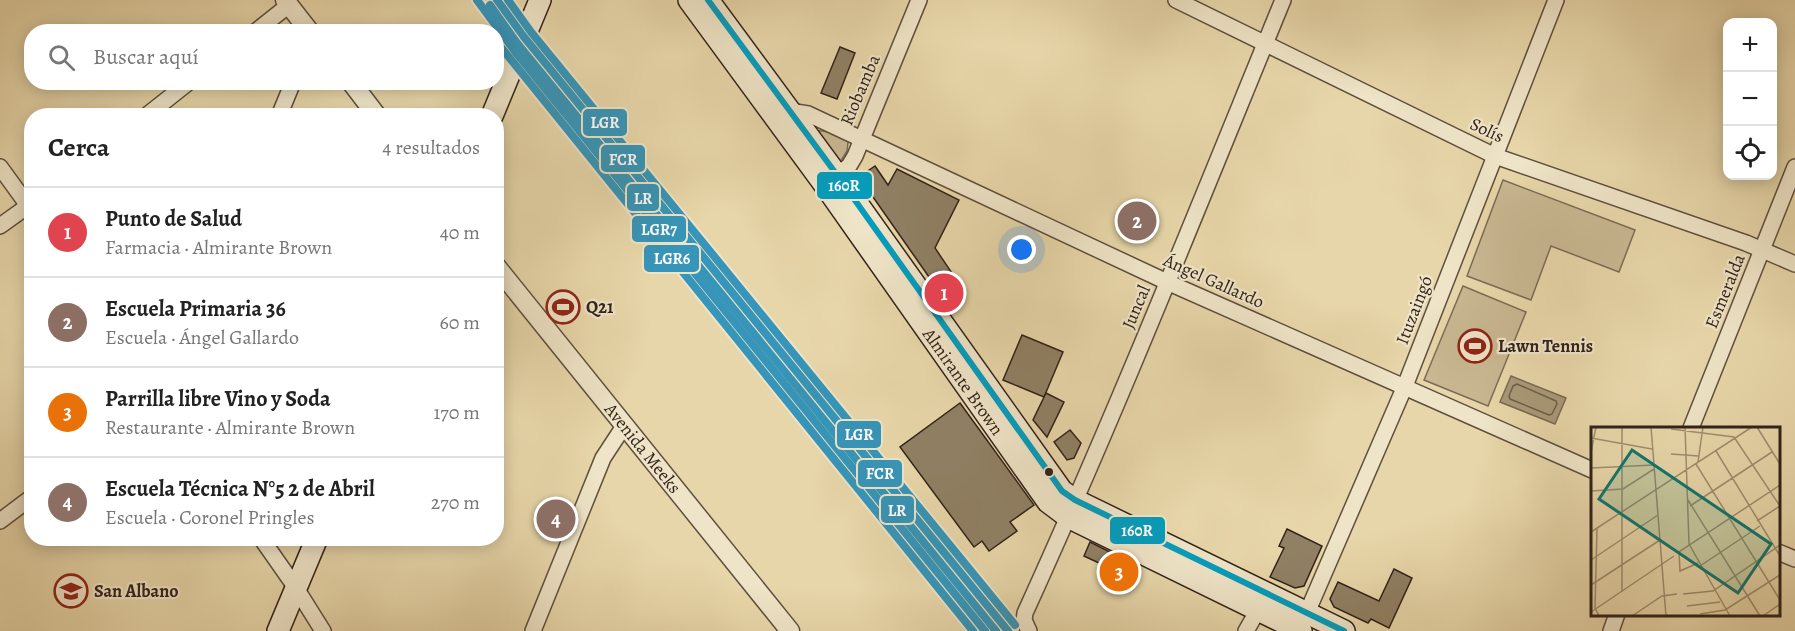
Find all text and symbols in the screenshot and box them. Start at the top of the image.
map controls [1723,18,1777,180]
button: + [1723,18,1777,72]
search box [24,24,504,90]
icon: search [45,41,78,74]
text: Buscar aquí [93,42,199,72]
street label: Riobamba [834,50,886,129]
button: − [1723,72,1777,126]
line badge: LGR [582,108,628,137]
text: LGR [590,112,620,134]
street label: Solís [1466,112,1508,148]
button: locate [1723,126,1777,180]
text: Cerca [48,130,110,165]
text: 4 resultados [382,134,480,161]
line badge: FCR [600,144,646,173]
text: FCR [609,149,638,171]
line badge: 160R [816,171,873,200]
text: 160R [828,175,860,197]
line badge: LR [626,183,660,212]
text: LR [634,188,653,210]
pin: 2 [1118,198,1156,244]
text: Punto de Salud [105,204,242,234]
line badge: LGR7 [631,215,687,243]
text: 1 [64,219,71,246]
text: 40 m [440,219,480,246]
text: LGR7 [641,219,677,241]
text: Farmacia · Almirante Brown [105,234,332,261]
your location [1007,235,1036,264]
line badge: LGR6 [643,244,700,273]
text: LGR6 [654,248,691,270]
street label: Ángel Gallardo [1159,248,1268,314]
street label: Esmeralda [1699,250,1751,332]
pin: 1 [924,270,964,316]
street label: Ituzaingó [1390,272,1438,348]
street label: Juncal [1116,281,1156,332]
sports icon: Q21 [545,289,581,325]
text: Escuela Primaria 36 [105,294,286,324]
place label: Q21 [586,295,614,319]
text: 2 [63,309,72,336]
text: 60 m [440,309,480,336]
street label: Almirante Brown [917,323,1009,440]
text: Escuela · Ángel Gallardo [105,324,299,351]
sports icon: Lawn Tennis [1457,328,1493,364]
place label: Lawn Tennis [1498,334,1593,358]
text: Parrilla libre Vino y Soda [105,384,331,414]
street label: Avenida Meeks [598,397,687,499]
text: 3 [63,399,72,426]
text: 170 m [434,399,480,426]
text: Restaurante · Almirante Brown [105,414,355,441]
line badge: LGR [836,420,882,449]
text: LGR [844,424,874,446]
inset map [1591,427,1780,616]
line badge: FCR [857,459,903,488]
text: FCR [866,463,895,485]
unlabelled marker [1043,466,1055,478]
text: Escuela Técnica N°5 2 de Abril [105,474,375,504]
text: 4 [63,489,72,516]
text: 270 m [431,489,480,516]
line badge: LR [880,495,915,524]
pin: 4 [536,496,576,542]
text: LR [888,500,907,522]
text: Escuela · Coronel Pringles [105,504,314,531]
line badge: 160R [1109,516,1166,545]
text: 160R [1121,520,1153,542]
pin: 3 [1100,550,1138,594]
school or university icon: San Albano [53,573,89,609]
place label: San Albano [94,579,179,603]

